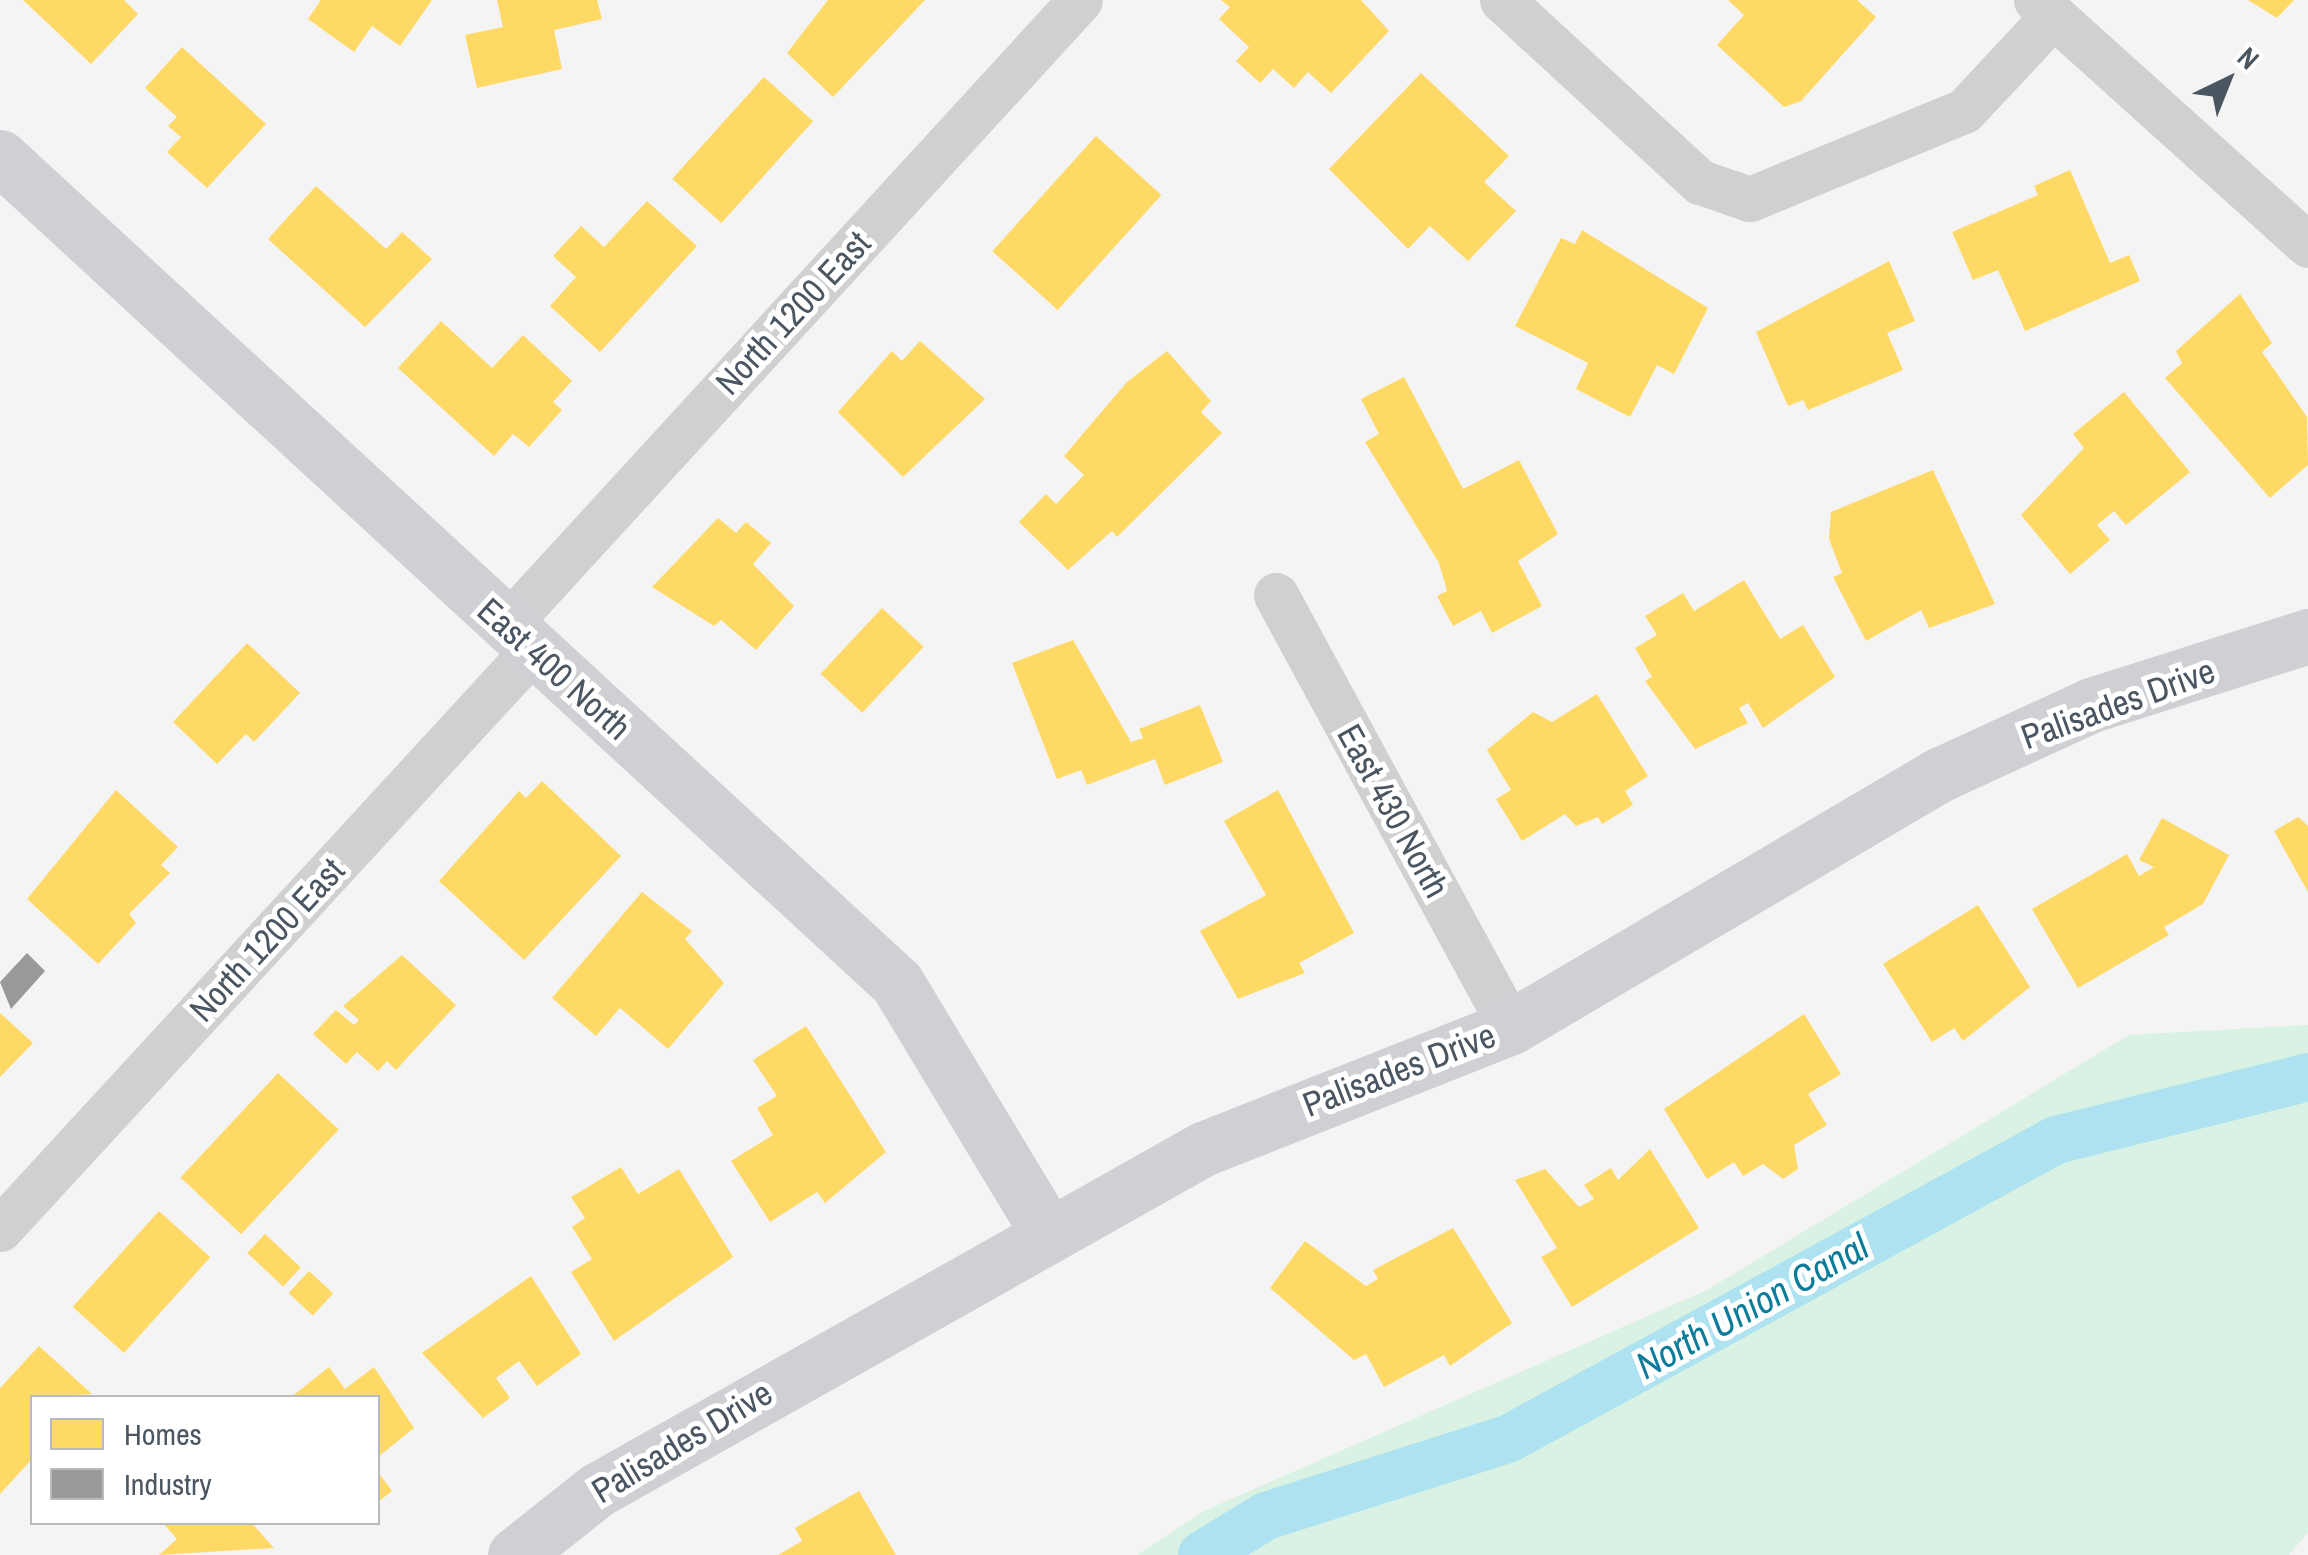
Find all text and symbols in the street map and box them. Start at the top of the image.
north arrow [2178,30,2278,130]
text: N [2229,39,2267,78]
street label: North 1200 East [707,223,879,403]
street label: East 400 North [469,589,639,749]
street label: Palisades Drive [2016,650,2220,758]
street label: East 430 North [1328,717,1458,905]
street label: North 1200 East [181,850,353,1030]
street label: Palisades Drive [1297,1014,1501,1126]
water label: North Union Canal [1628,1224,1876,1388]
street label: Palisades Drive [584,1372,780,1512]
legend [30,1395,380,1525]
text: Homes [124,1414,202,1454]
text: Industry [124,1464,212,1504]

